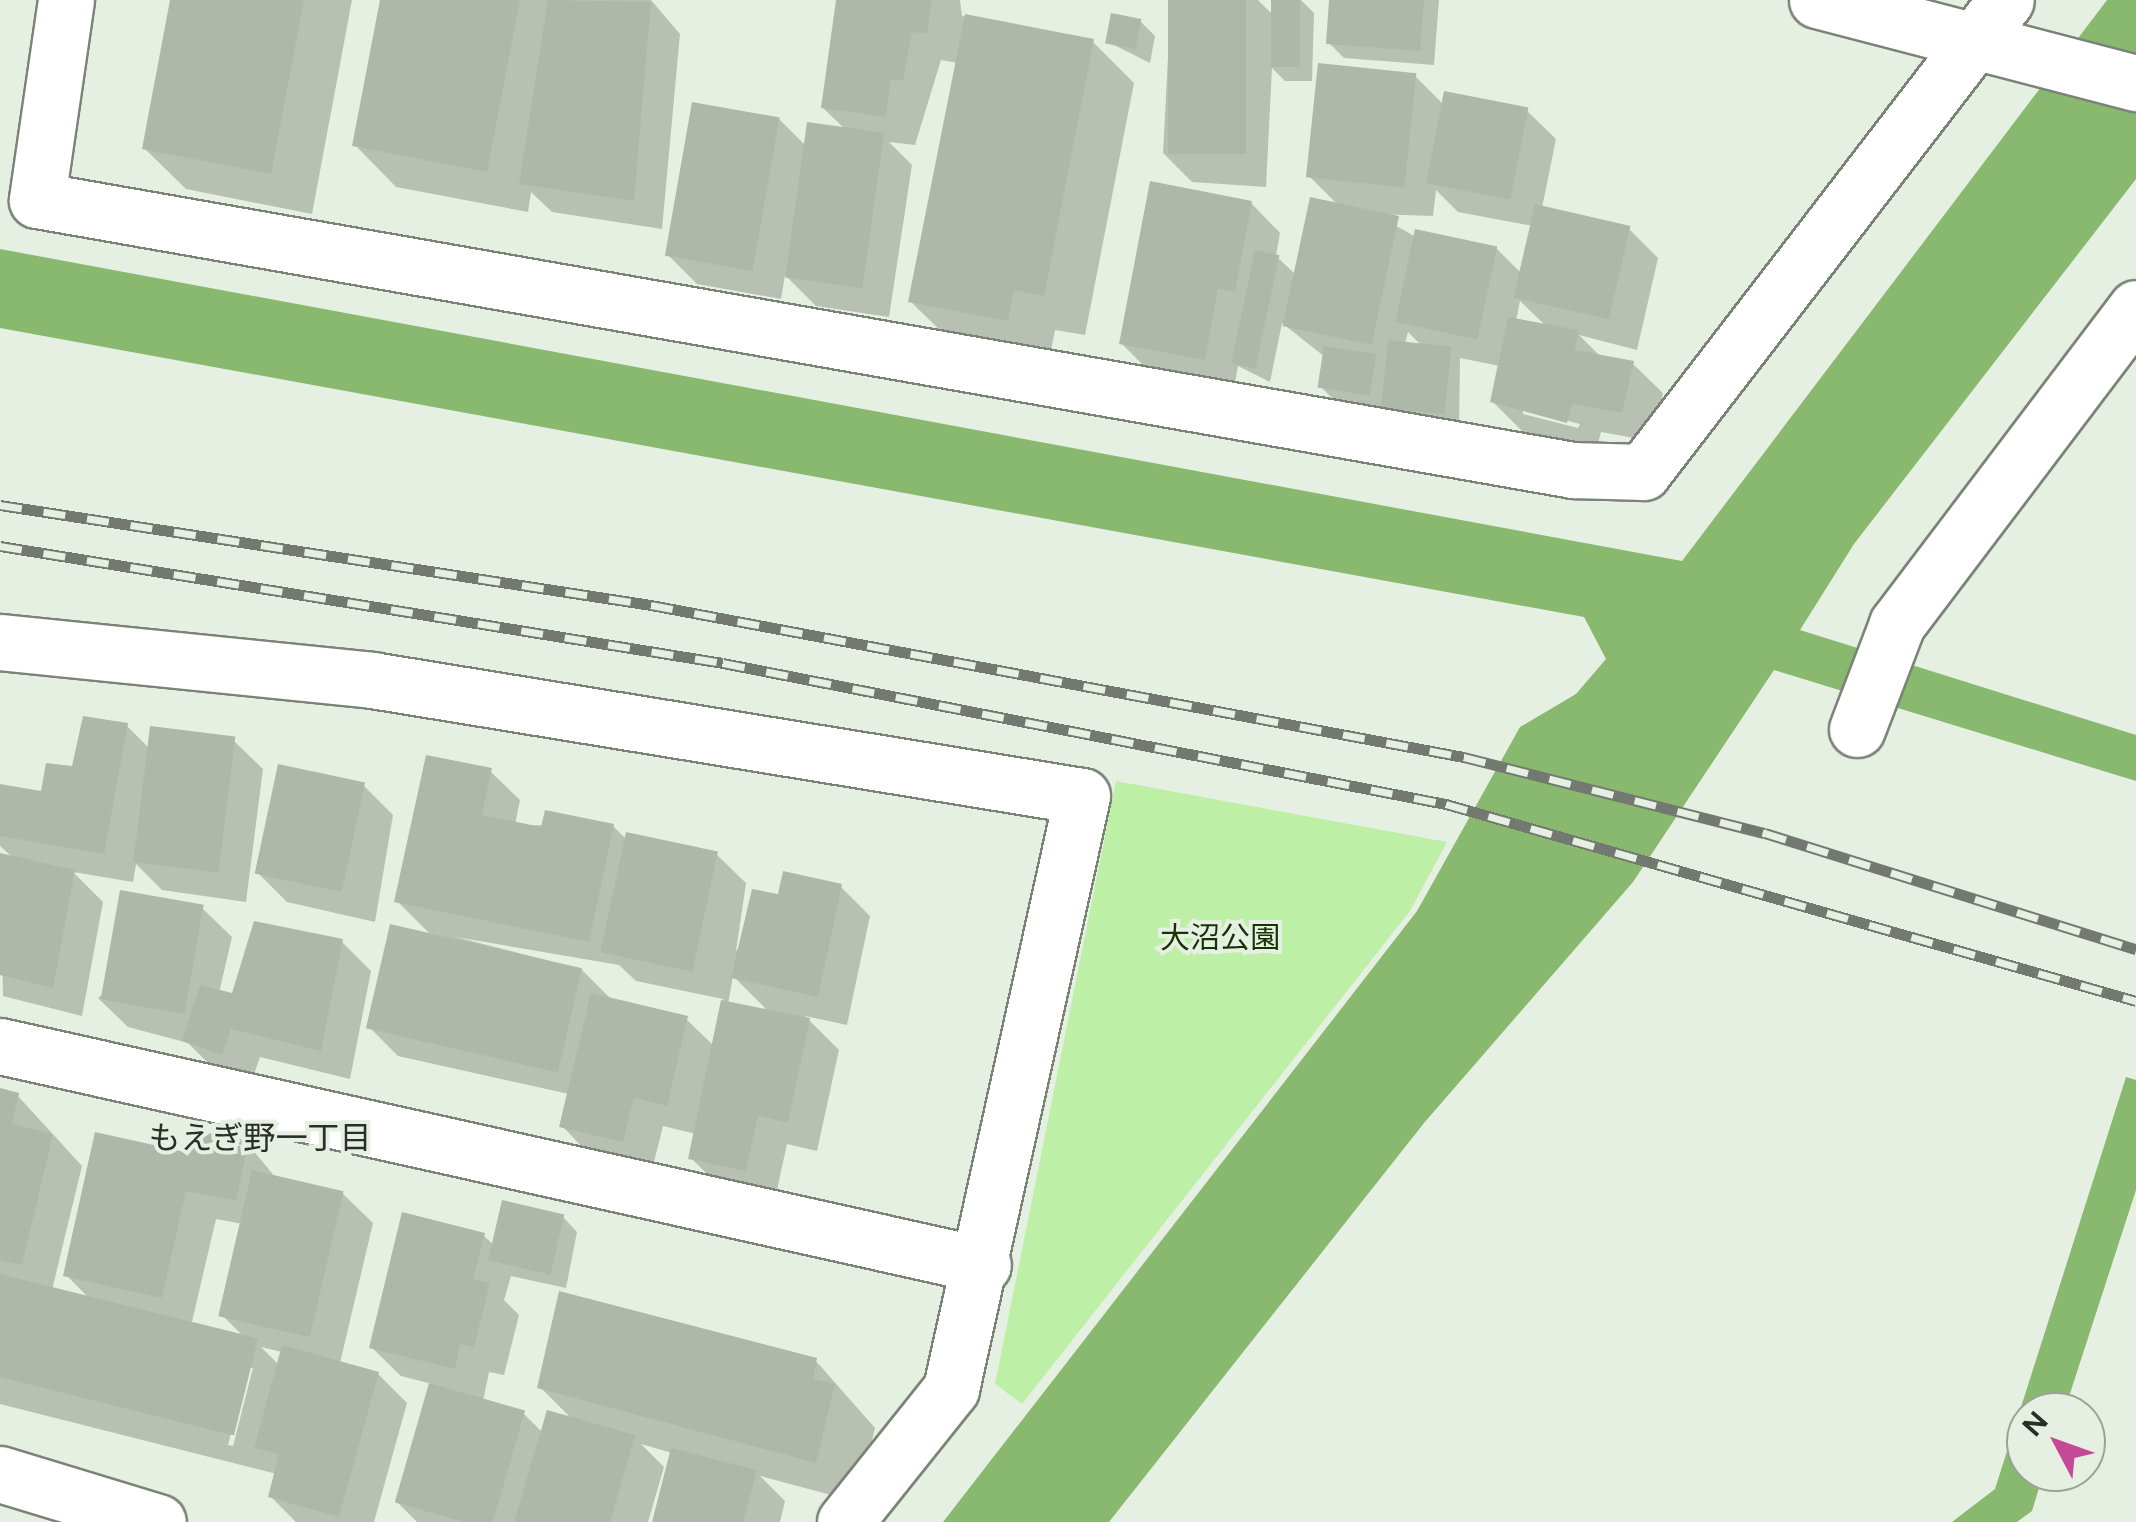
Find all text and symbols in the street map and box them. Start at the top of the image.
park label: 大沼公園 [1160,920,1280,956]
district label: もえぎ野一丁目 [148,1119,372,1157]
north arrow [2006,1392,2106,1492]
text: N [2015,1404,2055,1443]

